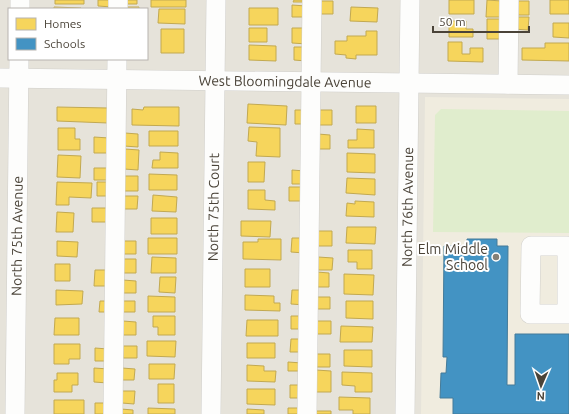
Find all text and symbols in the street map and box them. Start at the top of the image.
legend [8,8,148,60]
scale bar [433,8,529,34]
text: 50 m [439,15,466,28]
text: Homes [44,17,82,30]
text: Schools [44,37,85,50]
street label: West Bloomingdale Avenue [198,72,372,91]
street label: North 76th Avenue [399,147,416,267]
street label: North 75th Court [205,152,222,261]
street label: North 75th Avenue [8,176,26,296]
place label: Elm Middle School [418,241,488,273]
marker: Elm Middle School [491,252,501,262]
north arrow [521,366,561,406]
text: N [536,390,545,402]

